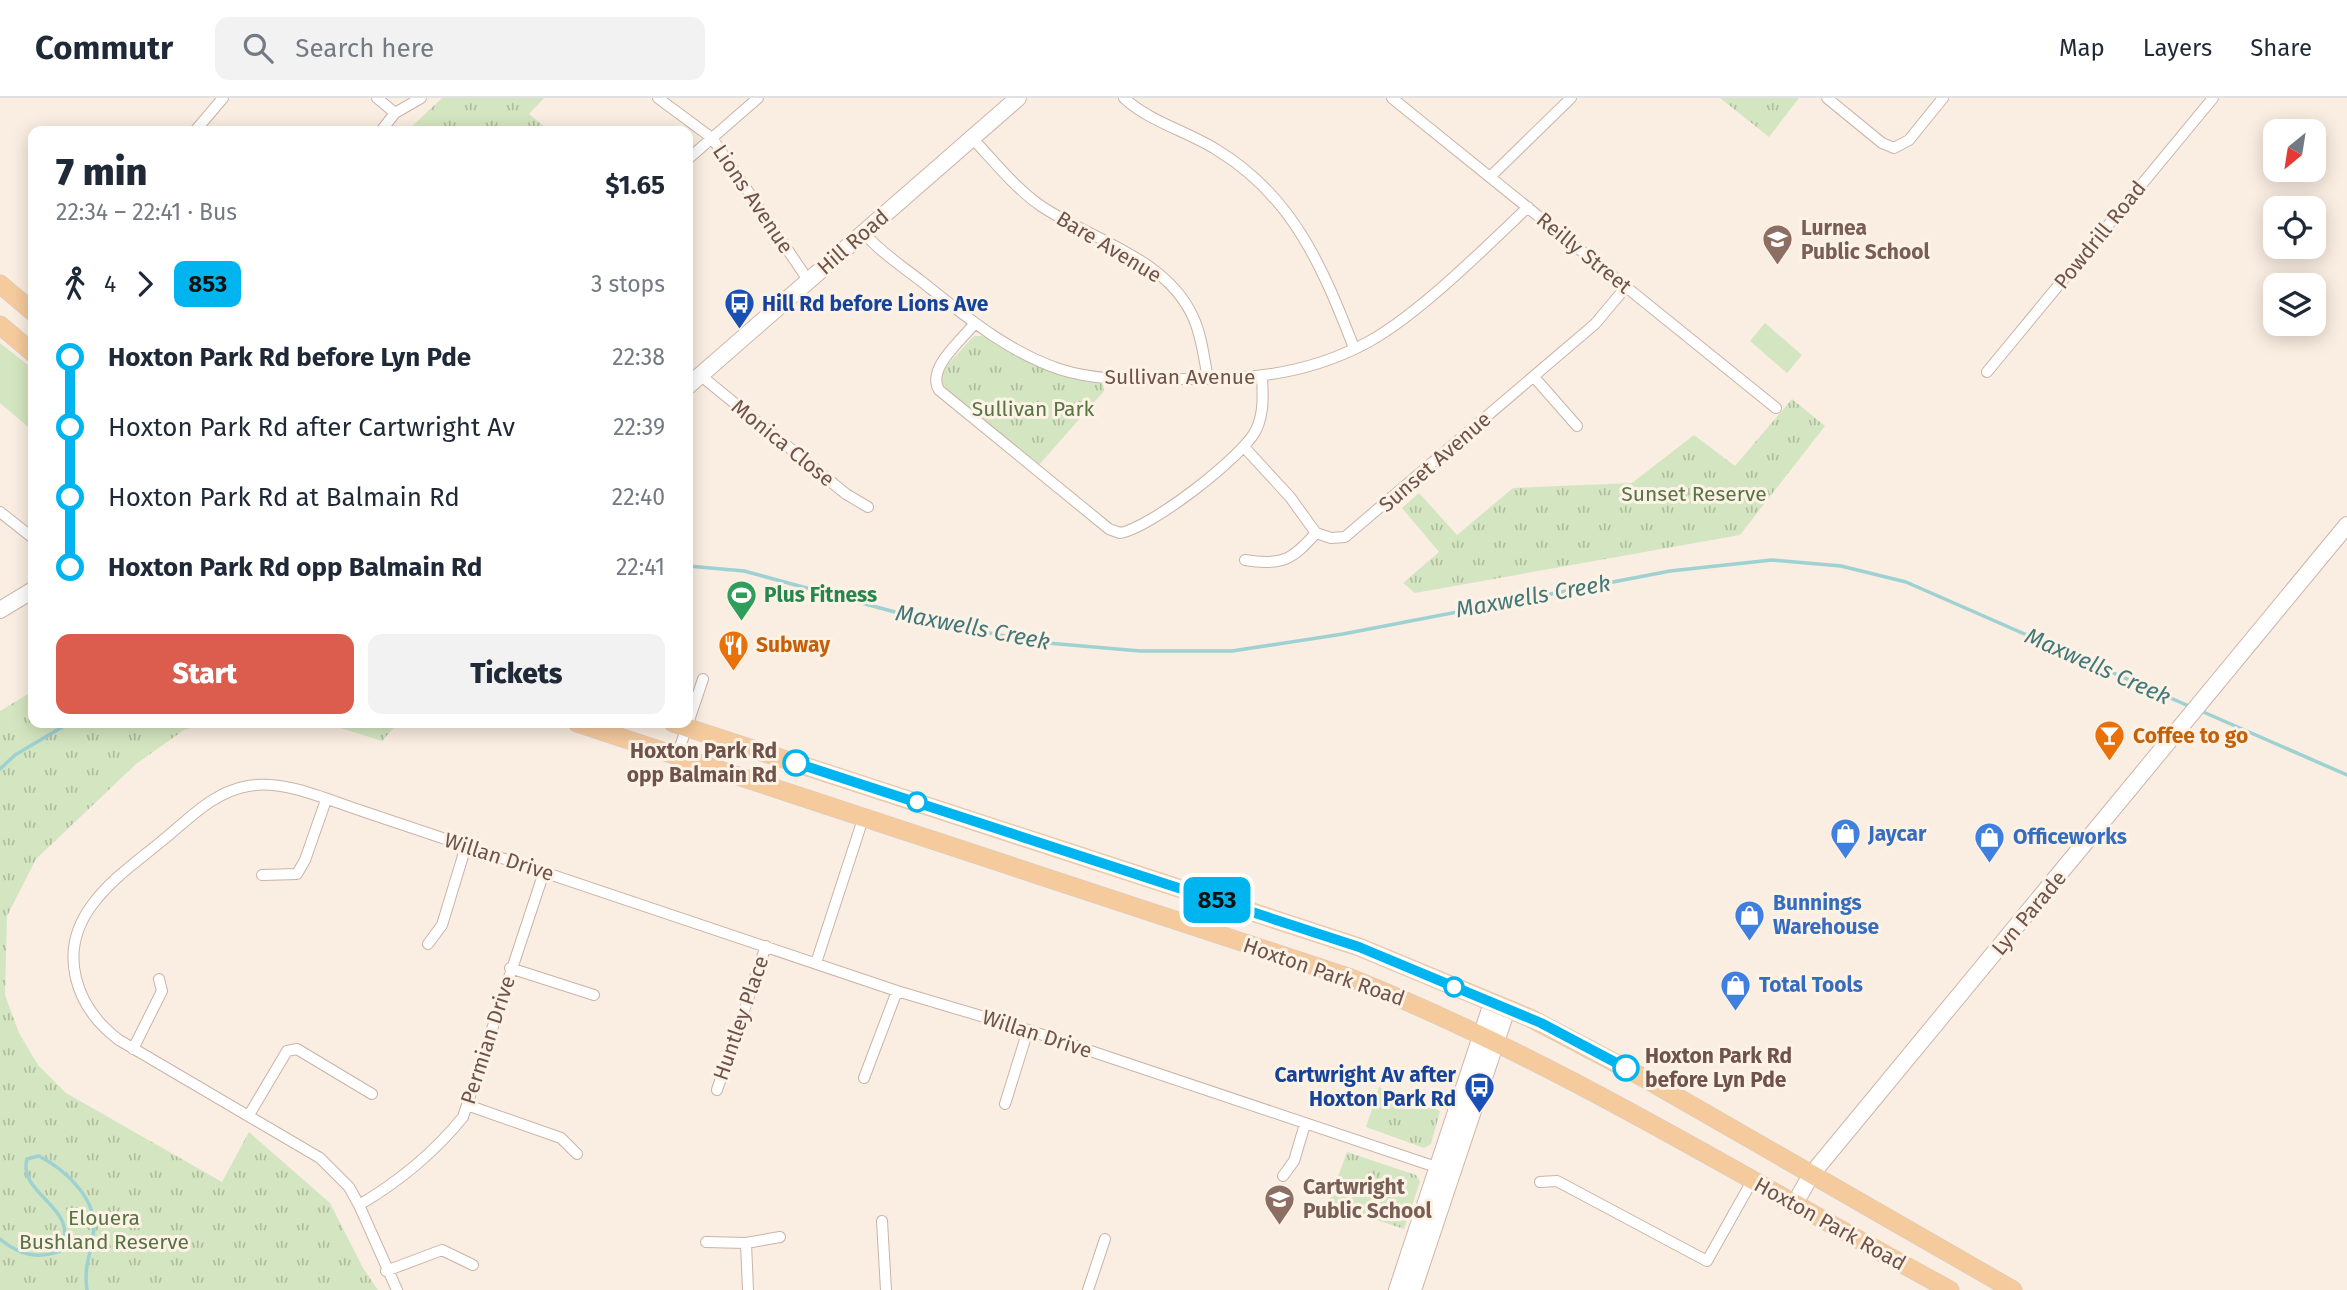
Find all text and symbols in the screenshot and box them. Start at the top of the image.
search box [215,17,705,80]
text: Commutr [35,28,173,68]
icon: search [239,29,277,67]
text: Search here [295,33,434,64]
text: Map [2059,34,2105,62]
text: Layers [2143,34,2212,62]
text: Share [2250,34,2312,62]
north arrow [2263,119,2326,182]
map controls [2263,119,2326,336]
street label: Lions Avenue [707,139,799,259]
text: 7 min [56,149,147,195]
text: $1.65 [605,170,665,201]
street label: Powdrill Road [2048,176,2152,294]
button: locate [2263,196,2326,259]
text: 22:34 – 22:41 · Bus [56,198,237,226]
street label: Hill Road [812,204,894,280]
street label: Bare Avenue [1052,205,1166,289]
street label: Reilly Street [1531,207,1637,299]
place label: Lurnea Public School [1801,215,1931,265]
school or university icon: Lurnea Public School [1761,223,1795,267]
icon: walk [56,265,94,303]
icon: forward [126,265,164,303]
text: 4 [104,270,116,298]
text: 853 [188,270,227,298]
text: 3 stops [591,270,665,298]
button: layers [2263,273,2326,336]
bus stop icon: Hill Rd before Lions Ave [722,287,756,331]
place label: Hill Rd before Lions Ave [762,291,989,317]
text: Hoxton Park Rd before Lyn Pde [108,342,471,373]
text: 22:38 [612,343,665,371]
street label: Sullivan Avenue [1105,364,1255,390]
street label: Monica Close [726,394,840,492]
park label: Sullivan Park [972,396,1095,422]
street label: Sunset Avenue [1374,406,1496,518]
text: Hoxton Park Rd after Cartwright Av [108,412,515,443]
text: 22:39 [613,413,665,441]
park label: Sunset Reserve [1621,481,1767,507]
text: Hoxton Park Rd at Balmain Rd [108,482,460,513]
text: 22:40 [612,483,665,511]
text: Hoxton Park Rd opp Balmain Rd [108,552,482,583]
text: 22:41 [616,553,665,581]
water label: Maxwells Creek [1453,569,1613,623]
sports icon: Plus Fitness [724,578,758,622]
place label: Plus Fitness [764,582,877,608]
water label: Maxwells Creek [893,598,1053,656]
water label: Maxwells Creek [2021,621,2175,711]
restaurant icon: Subway [716,628,750,672]
place label: Subway [756,632,830,658]
button: Start [56,634,354,714]
button: Tickets [368,634,665,714]
bar icon: Coffee to go [2093,719,2127,763]
place label: Coffee to go [2133,723,2248,749]
place label: Hoxton Park Rd opp Balmain Rd [627,738,777,788]
marker: Hoxton Park Rd opp Balmain Rd [783,750,809,776]
unlabelled marker [907,792,927,812]
shop icon: Jaycar [1828,817,1862,861]
shop icon: Officeworks [1973,820,2007,864]
place label: Jaycar [1867,821,1927,847]
place label: Officeworks [2013,824,2127,850]
street label: Willan Drive [441,827,557,887]
street label: Lyn Parade [1986,865,2072,961]
line badge: 853 [1177,877,1257,923]
text: 853 [1197,886,1237,914]
place label: Bunnings Warehouse [1773,890,1880,940]
shop icon: Bunnings Warehouse [1733,898,1767,942]
street label: Hoxton Park Road [1240,932,1408,1012]
street label: Huntley Place [708,952,774,1084]
shop icon: Total Tools [1719,968,1753,1012]
street label: Permian Drive [455,972,521,1108]
place label: Total Tools [1759,972,1863,998]
unlabelled marker [1444,977,1464,997]
street label: Willan Drive [979,1004,1095,1064]
place label: Hoxton Park Rd before Lyn Pde [1645,1043,1792,1093]
marker: Hoxton Park Rd before Lyn Pde [1613,1055,1639,1081]
place label: Cartwright Av after Hoxton Park Rd [1274,1062,1457,1112]
bus stop icon: Cartwright Av after Hoxton Park Rd [1462,1070,1496,1114]
street label: Hoxton Park Road [1750,1172,1910,1276]
place label: Cartwright Public School [1303,1174,1433,1224]
school or university icon: Cartwright Public School [1263,1182,1297,1226]
park label: Elouera Bushland Reserve [19,1205,189,1255]

